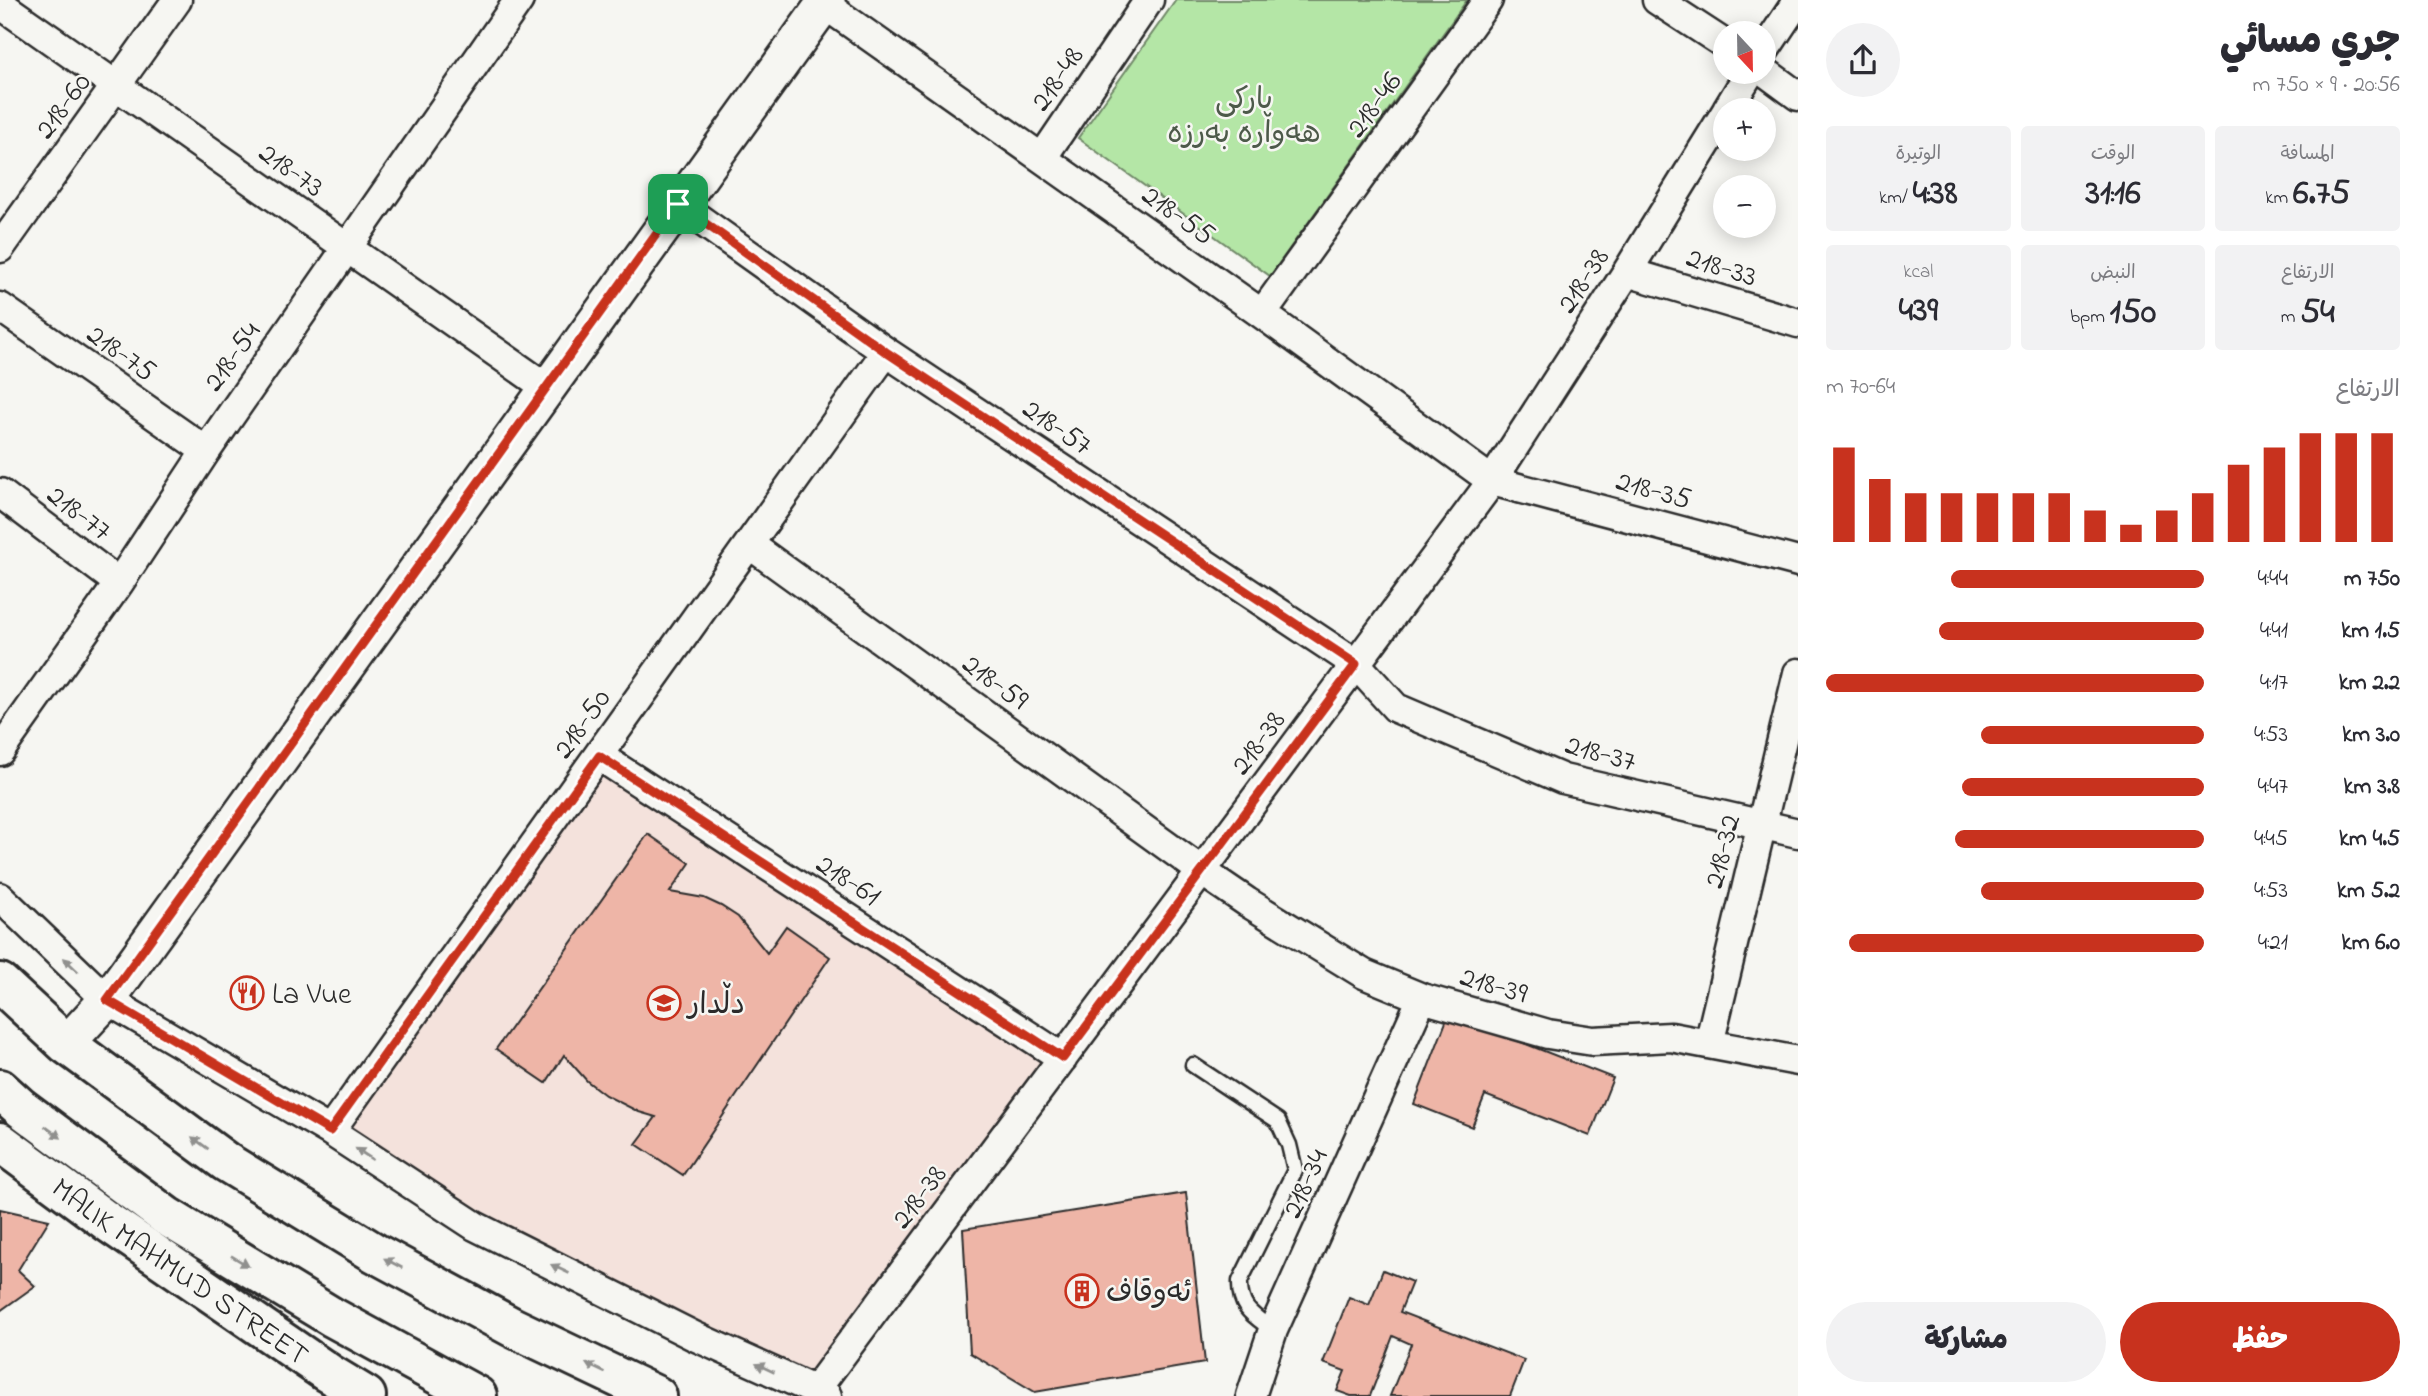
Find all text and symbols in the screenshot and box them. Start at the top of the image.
text: جري مسائي [2220,15,2400,71]
north arrow [1713,21,1776,84]
map controls [1713,21,1776,238]
button: share [1826,23,1900,97]
street label: 218-48 [1021,38,1096,121]
street label: 218-46 [1336,63,1415,148]
street label: 218-60 [25,64,104,149]
text: 20:56 · 9 × 750 m [2253,69,2400,102]
park label: پارکی هەوارە بەرزە [1167,79,1321,157]
button: + [1713,98,1776,161]
street label: 218-73 [248,133,332,210]
text: الوتيرة [1895,141,1941,168]
text: الوقت [2091,141,2135,168]
text: المسافة [2281,141,2335,168]
text: 4:38 [1913,169,1958,220]
text: 31:16 [2085,169,2141,220]
text: 6.75 [2293,169,2350,220]
pin [648,174,708,234]
street label: 218-55 [1131,175,1223,258]
button: − [1713,175,1776,238]
icon: arrive [659,185,697,223]
text: /km [1879,185,1913,212]
text: km [2265,185,2293,212]
street label: 218-33 [1680,237,1762,300]
street label: 218-38 [1547,240,1622,323]
text: kcal [1903,259,1933,286]
text: النبض [2090,260,2136,287]
text: الارتفاع [2281,260,2334,287]
text: 439 [1899,286,1938,337]
text: 150 [2110,288,2156,339]
text: 54 [2300,288,2335,339]
text: bpm [2070,304,2110,331]
text: m [2281,304,2300,331]
street label: 218-54 [194,314,273,402]
street label: 218-75 [76,315,164,394]
text: 64–70 m [1826,371,1895,404]
text: الارتفاع [2336,374,2400,407]
street label: 218-57 [1012,389,1100,468]
street label: 218-35 [1611,461,1696,523]
street label: 218-77 [36,475,120,554]
text: 4:44 [2258,563,2288,596]
text: 750 m [2344,563,2400,596]
text: 4:41 [2260,615,2288,648]
text: 1.5 km [2341,615,2400,648]
street label: 218-59 [952,644,1037,723]
text: 4:17 [2260,667,2288,700]
text: 2.2 km [2339,667,2400,700]
street label: 218-50 [543,681,624,769]
street label: 218-38 [1221,702,1298,785]
text: 4:53 [2254,719,2288,752]
text: 3.0 km [2342,719,2400,752]
street label: 218-37 [1560,724,1641,785]
text: 4:47 [2258,771,2288,804]
text: 3.8 km [2343,771,2400,804]
street label: 218-32 [1694,810,1754,893]
text: 4:45 [2254,823,2288,856]
text: 4.5 km [2339,823,2400,856]
street label: 218-61 [806,844,889,919]
text: 4:53 [2254,875,2288,908]
text: 5.2 km [2337,875,2400,908]
text: 4:21 [2258,927,2288,960]
text: 6.0 km [2342,927,2400,960]
street label: 218-39 [1454,956,1532,1017]
one-way arrow [63,957,80,973]
restaurant icon: La Vue [228,974,266,1012]
place label: La Vue [272,974,352,1018]
place label: دڵدار [685,981,745,1028]
school or university icon: دڵدار [645,984,683,1022]
one-way arrow [44,1125,62,1139]
one-way arrow [191,1136,209,1150]
street label: 218-34 [1272,1143,1341,1226]
one-way arrow [355,1147,374,1160]
street label: 218-38 [882,1156,959,1239]
street label: MALIK MAHMUD STREET [41,1168,316,1378]
one-way arrow [231,1255,250,1267]
one-way arrow [383,1257,403,1269]
one-way arrow [550,1263,570,1274]
building icon: ئەوقاف [1063,1272,1101,1310]
place label: ئەوقاف [1106,1272,1192,1316]
button: مشاركة [1826,1302,2106,1382]
button: حفظ [2120,1302,2400,1382]
one-way arrow [585,1362,605,1373]
one-way arrow [755,1362,775,1374]

